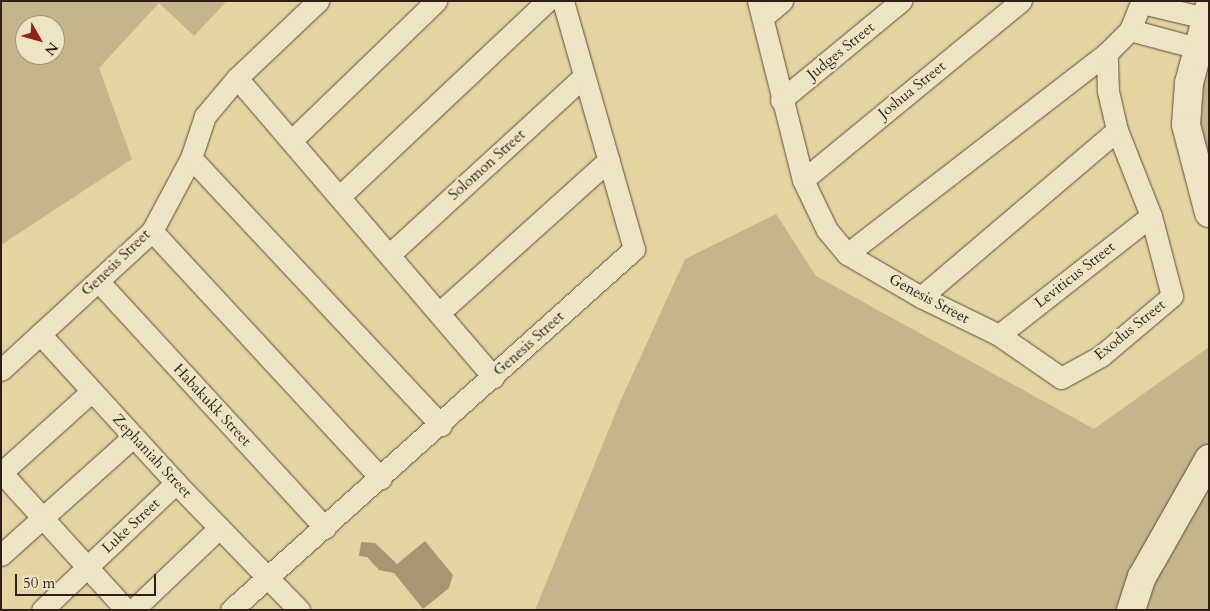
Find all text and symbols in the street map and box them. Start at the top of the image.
north arrow [15,15,65,65]
street label: Judges Street [804,18,878,84]
text: N [40,38,63,60]
street label: Joshua Street [875,57,949,123]
street label: Solomon Street [445,126,529,204]
street label: Genesis Street [78,226,154,300]
street label: Leviticus Street [1031,238,1119,312]
street label: Genesis Street [886,270,972,328]
street label: Exodus Street [1091,296,1169,364]
street label: Genesis Street [490,308,568,380]
street label: Habakukk Street [169,360,255,450]
street label: Zephaniah Street [109,410,195,502]
street label: Luke Street [98,495,164,557]
scale bar [18,564,159,596]
text: 50 m [23,573,55,593]

